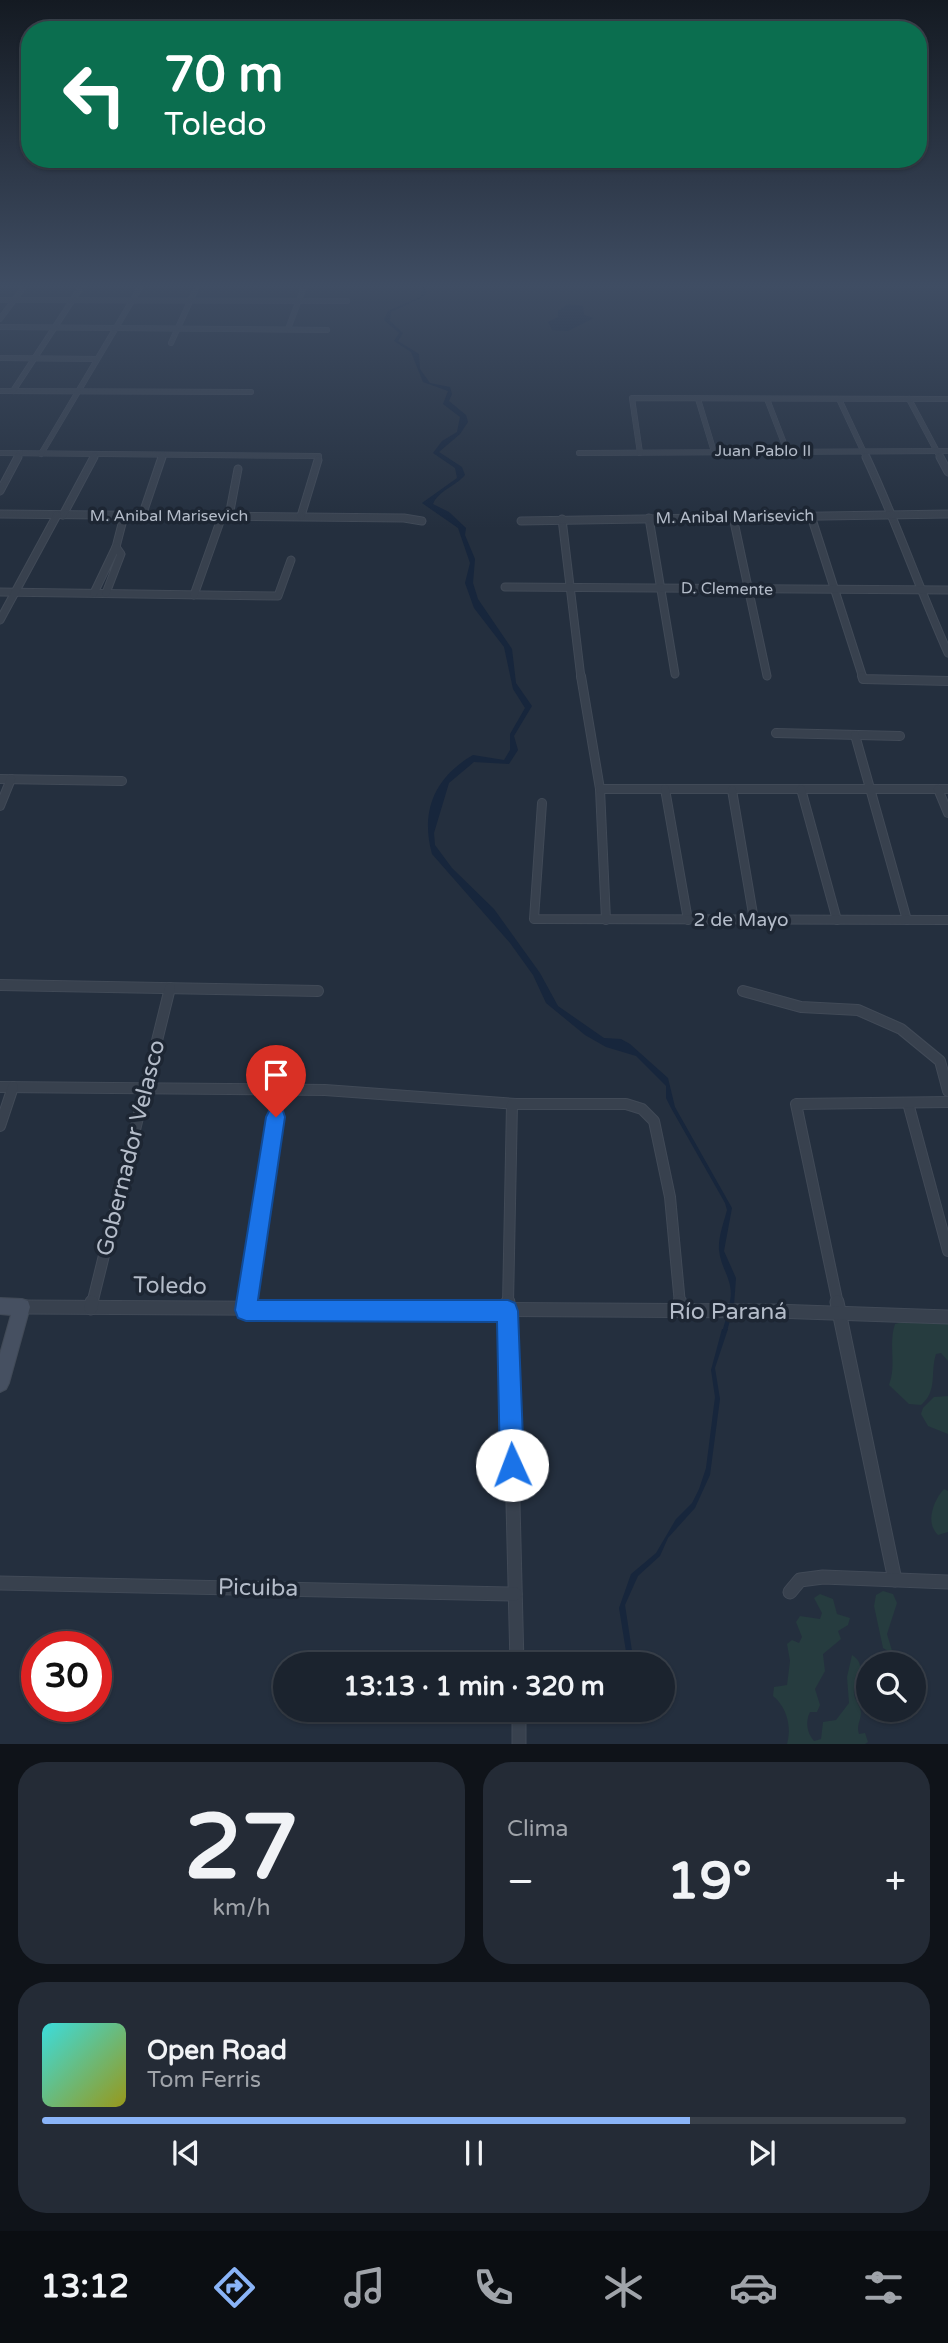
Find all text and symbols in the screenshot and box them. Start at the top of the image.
text: 70 m [164,46,283,105]
icon: left [49,49,140,140]
text: Toledo [164,106,267,144]
street label: Juan Pablo II [715,441,811,461]
street label: M. Anibal Marisevich [90,506,248,526]
street label: M. Anibal Marisevich [656,506,814,528]
street label: D. Clemente [681,578,773,600]
street label: 2 de Mayo [693,909,789,931]
street label: Gobernador Velasco [91,1037,171,1259]
pin [246,1045,306,1117]
icon: arrive [257,1056,295,1094]
street label: Toledo [133,1271,207,1301]
street label: Río Paraná [669,1298,787,1326]
position arrow [475,1428,549,1502]
street label: Picuiba [218,1573,298,1603]
speed limit sign: 30 [21,1631,112,1722]
map controls [856,1652,926,1722]
button: search [856,1652,926,1722]
text: 13:13 · 1 min · 320 m [343,1671,605,1702]
text: 27 [184,1793,299,1903]
text: Clima [507,1815,568,1843]
text: 19° [667,1850,752,1913]
text: − [507,1859,534,1905]
text: + [885,1859,906,1905]
text: km/h [213,1894,270,1922]
text: Open Road [147,2035,287,2066]
text: Tom Ferris [147,2066,261,2094]
icon: previous [167,2134,205,2172]
icon: pause [455,2134,493,2172]
icon: next [743,2134,781,2172]
icon: directions [210,2263,259,2312]
icon: music [340,2263,389,2312]
icon: phone [469,2263,518,2312]
icon: climate [599,2263,648,2312]
icon: car [729,2263,778,2312]
icon: filters [859,2263,908,2312]
text: 13:12 [40,2268,129,2306]

